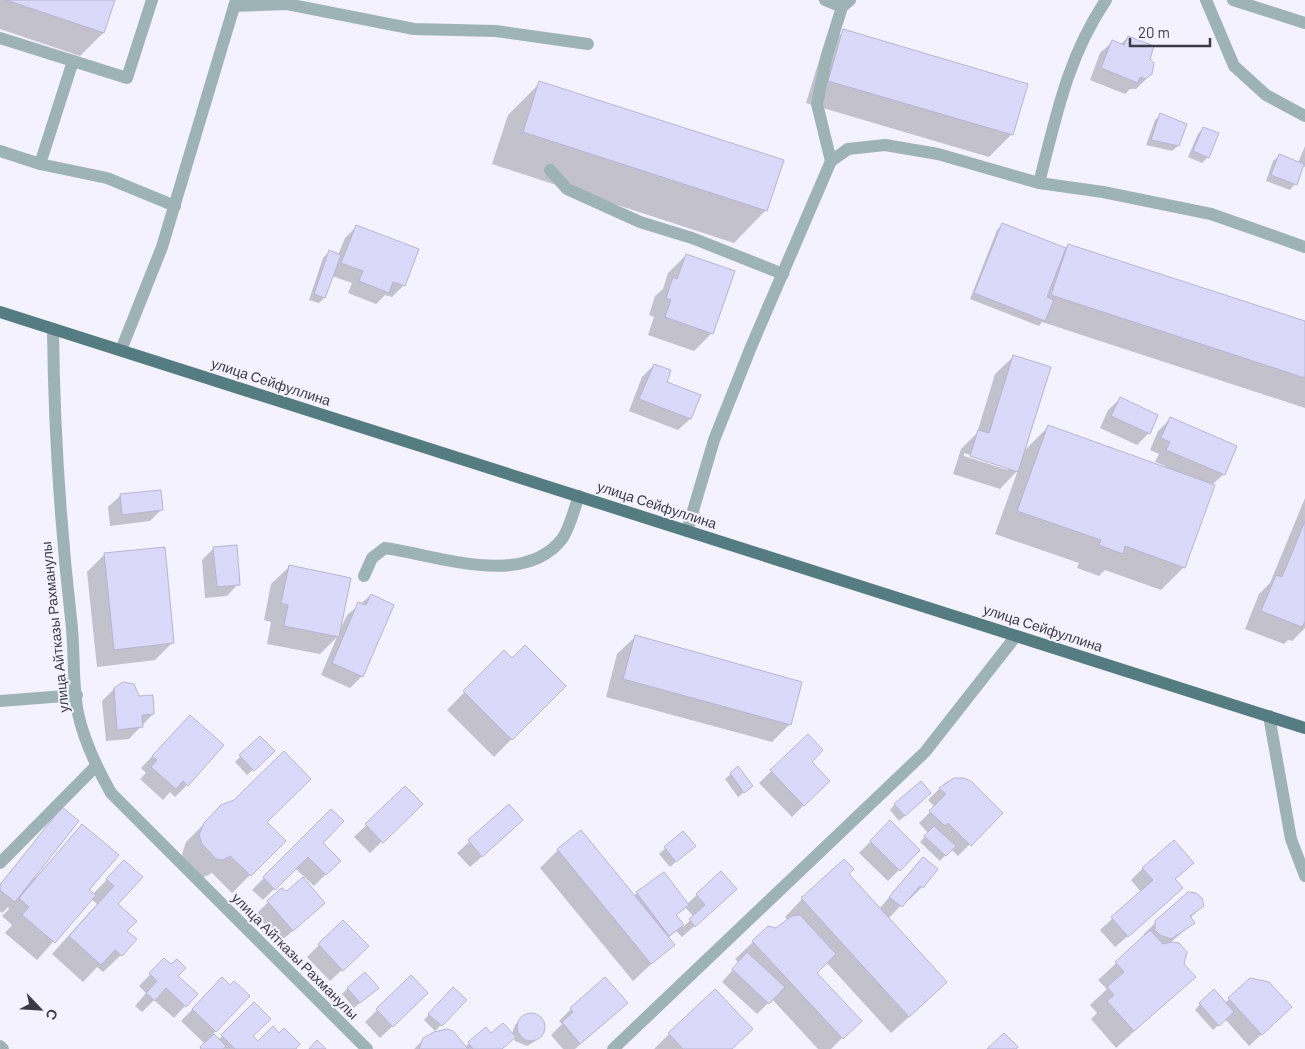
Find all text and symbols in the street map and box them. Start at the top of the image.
scale bar [1130,15,1210,47]
text: 20 m [1138,23,1170,41]
street label: улица Сейфуллина [209,354,333,409]
street label: улица Сейфуллина [595,477,719,532]
street label: улица Айтказы Рахманулы [37,541,72,713]
street label: улица Сейфуллина [981,600,1105,655]
street label: улица Айтказы Рахманулы [229,889,362,1022]
north arrow [15,984,65,1034]
text: С [42,1007,62,1023]

